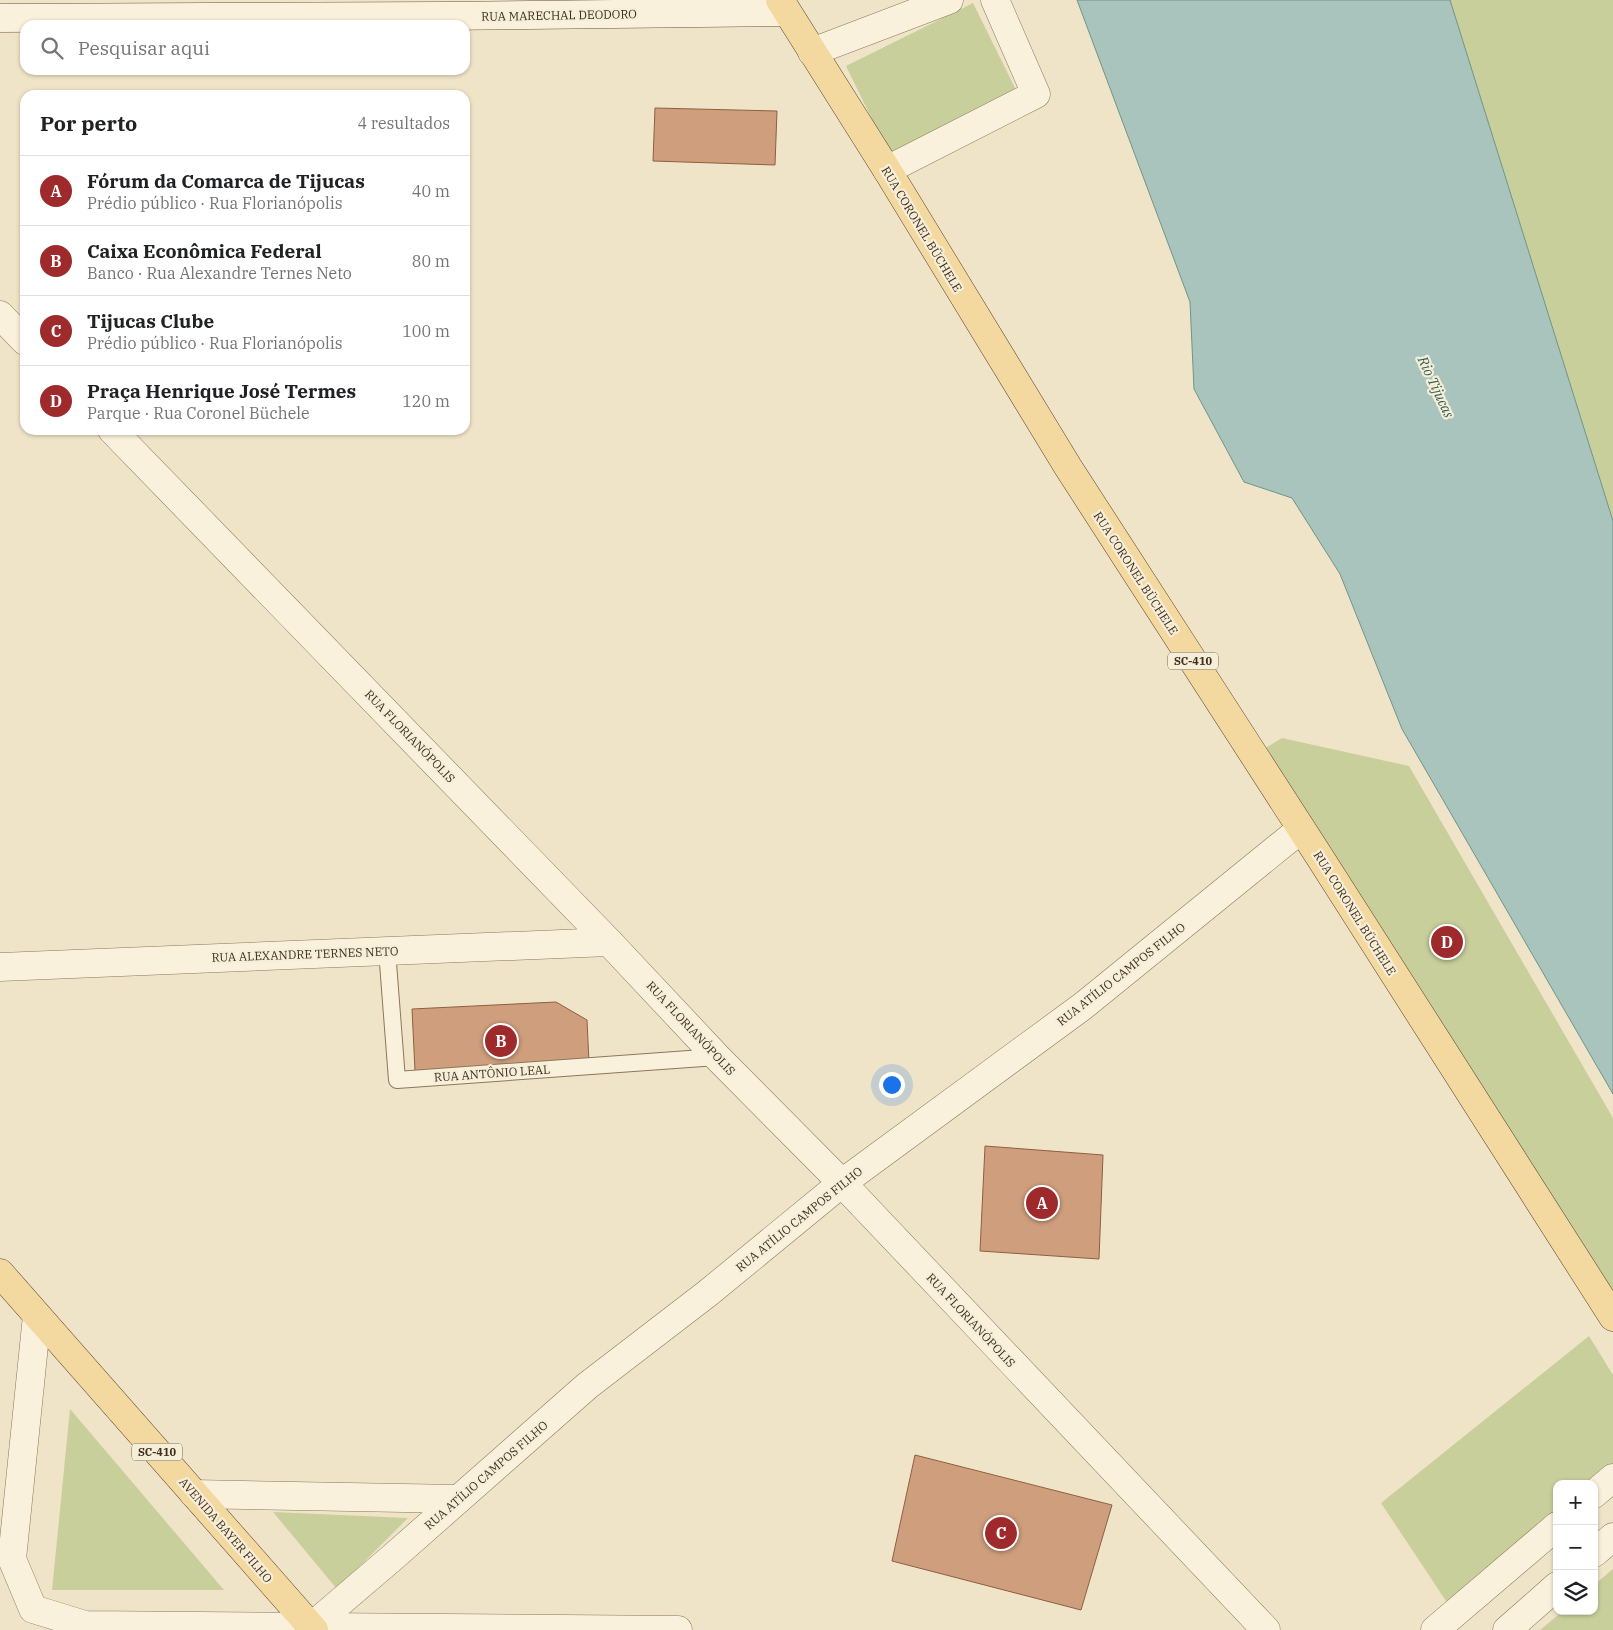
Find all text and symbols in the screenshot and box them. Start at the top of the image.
street label: RUA MARECHAL DEODORO [481,6,637,24]
search box [20,20,470,75]
icon: search [38,34,66,62]
text: Pesquisar aqui [78,36,210,60]
text: Por perto [40,109,137,137]
text: 4 resultados [358,113,450,133]
street label: RUA CORONEL BÜCHELE [879,164,965,294]
text: Fórum da Comarca de Tijucas [87,169,365,193]
text: A [50,181,62,201]
text: 40 m [412,181,450,201]
text: Prédio público · Rua Florianópolis [87,193,343,213]
text: Caixa Econômica Federal [87,239,322,263]
text: B [50,251,62,271]
text: 80 m [412,251,450,271]
text: Banco · Rua Alexandre Ternes Neto [87,263,352,283]
text: Tijucas Clube [87,309,214,333]
text: C [51,321,61,341]
text: 100 m [402,321,450,341]
text: Prédio público · Rua Florianópolis [87,333,343,353]
water label: Rio Tijucas [1414,352,1458,421]
text: Praça Henrique José Termes [87,379,356,403]
text: D [50,391,62,411]
text: 120 m [402,391,450,411]
text: Parque · Rua Coronel Büchele [87,403,310,423]
street label: RUA CORONEL BÜCHELE [1091,509,1181,637]
road number: SC-410 [1168,652,1218,669]
street label: RUA FLORIANÓPOLIS [362,686,458,786]
street label: RUA CORONEL BÜCHELE [1311,848,1399,978]
street label: RUA ATÍLIO CAMPOS FILHO [1054,919,1188,1029]
pin: D [1431,923,1463,961]
street label: RUA ALEXANDRE TERNES NETO [211,943,399,965]
street label: RUA FLORIANÓPOLIS [643,978,739,1078]
pin: B [485,1022,517,1060]
street label: RUA ANTÔNIO LEAL [433,1061,551,1085]
your location [879,1072,905,1098]
street label: RUA ATÍLIO CAMPOS FILHO [733,1163,865,1275]
pin: A [1026,1184,1058,1222]
street label: RUA FLORIANÓPOLIS [923,1270,1019,1370]
street label: RUA ATÍLIO CAMPOS FILHO [421,1417,551,1533]
road number: SC-410 [132,1444,182,1460]
street label: AVENIDA BAYER FILHO [176,1474,276,1586]
map controls [1553,1480,1598,1615]
button: + [1553,1480,1598,1525]
pin: C [985,1514,1017,1552]
button: − [1553,1525,1598,1570]
button: layers [1553,1570,1598,1615]

